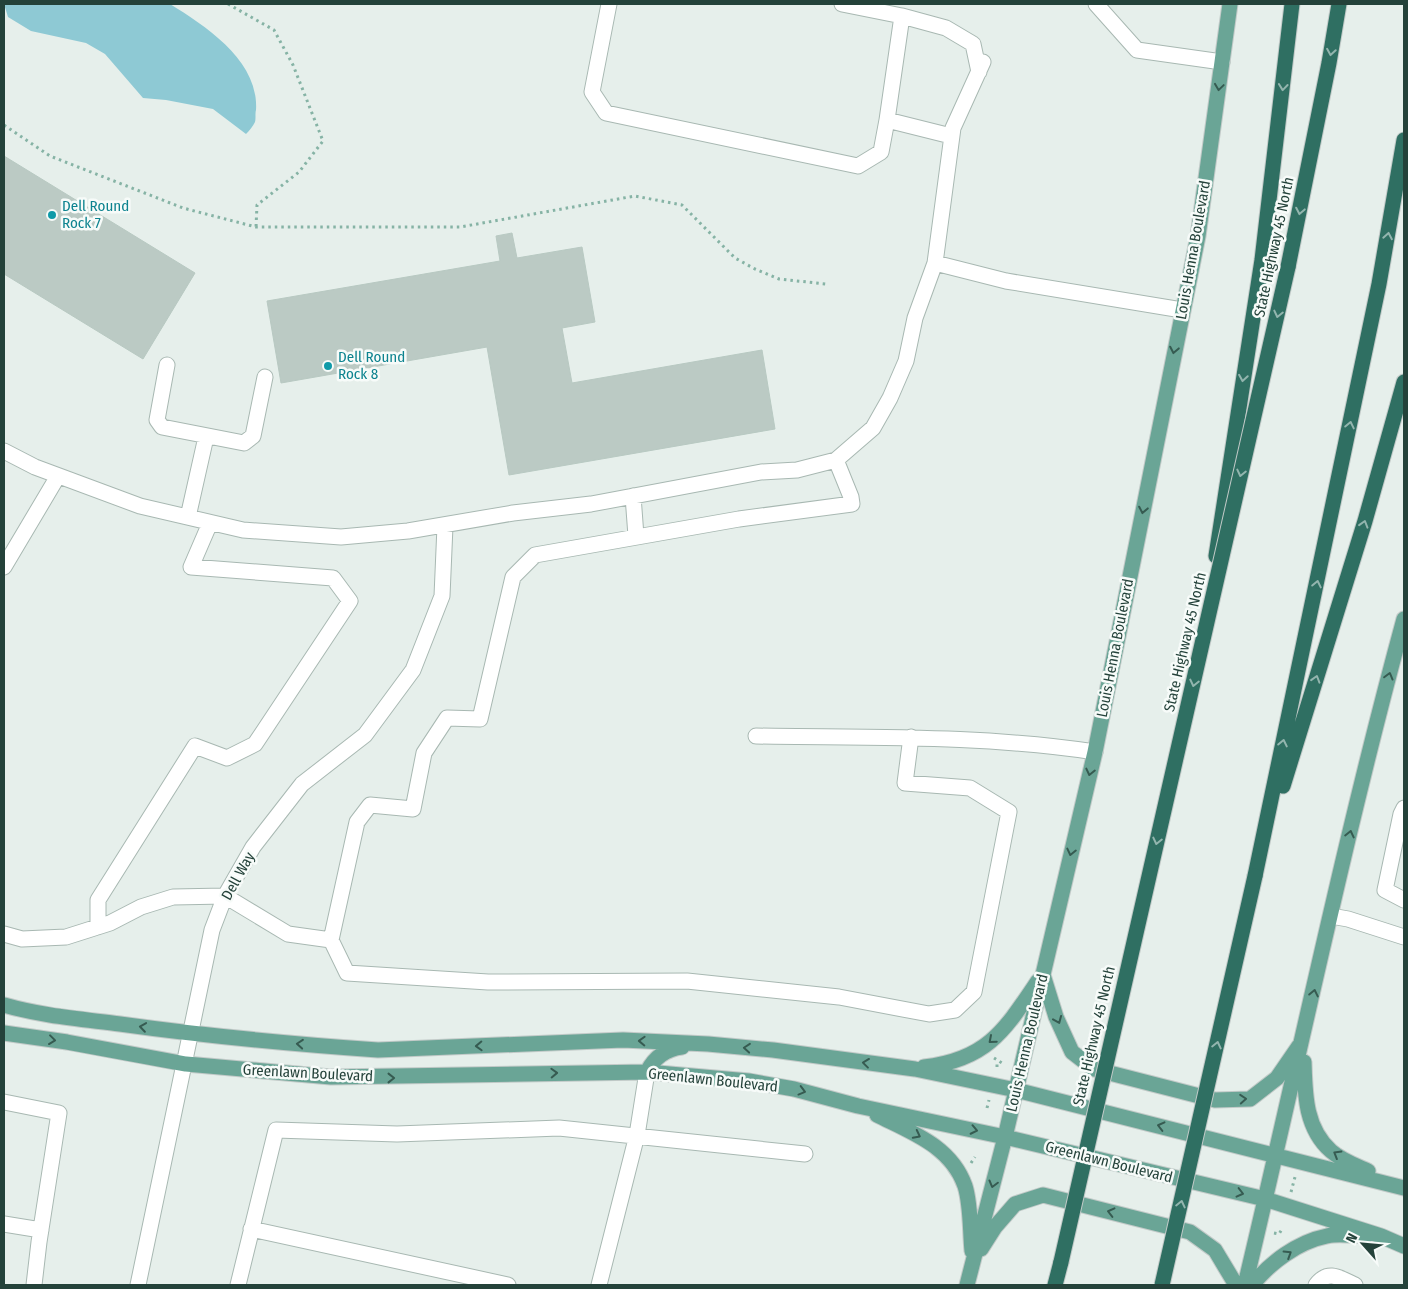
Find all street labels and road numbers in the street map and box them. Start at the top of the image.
street label: State Highway 45 North [1250,175,1298,319]
street label: Louis Henna Boulevard [1172,179,1214,321]
street label: State Highway 45 North [1160,571,1210,713]
street label: Louis Henna Boulevard [1093,577,1137,719]
street label: Dell Way [217,849,259,903]
street label: State Highway 45 North [1069,965,1119,1107]
street label: Louis Henna Boulevard [1002,972,1052,1114]
street label: Greenlawn Boulevard [242,1061,374,1085]
street label: Greenlawn Boulevard [647,1064,779,1096]
street label: Greenlawn Boulevard [1044,1137,1174,1187]

